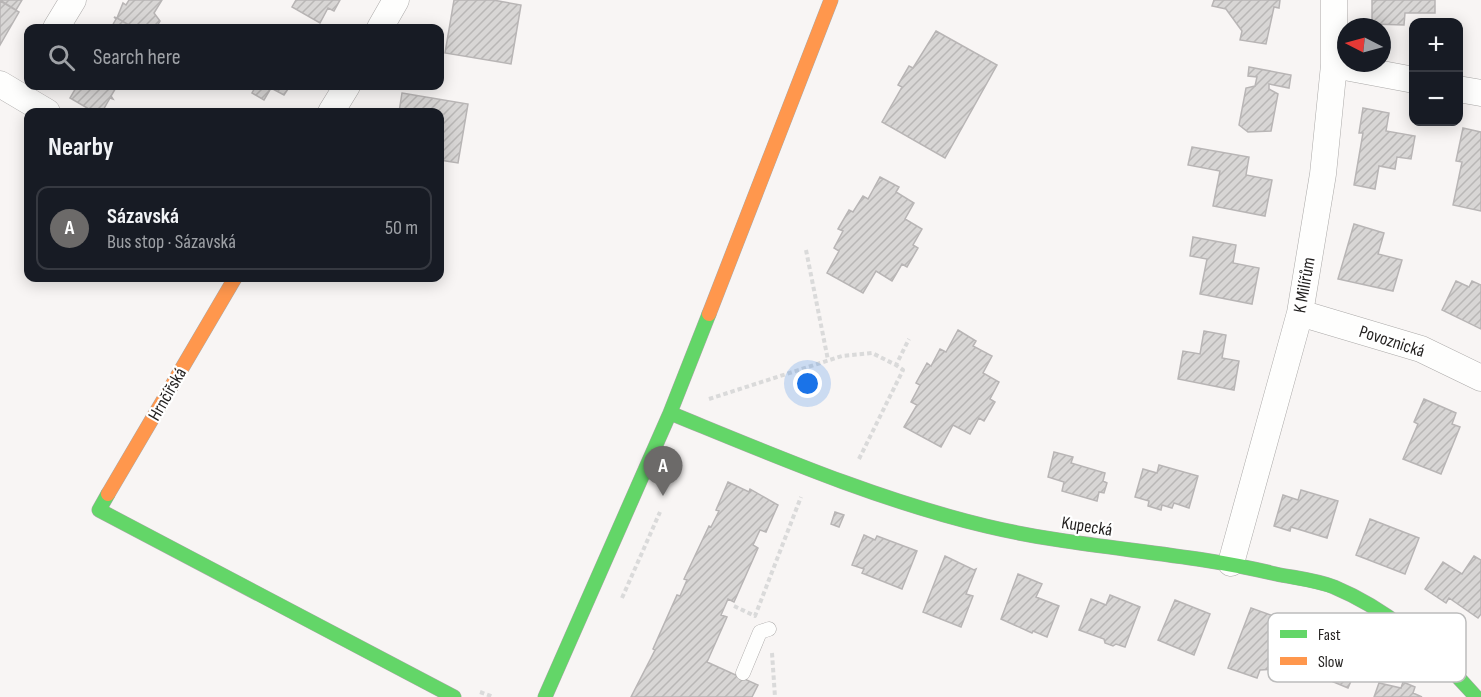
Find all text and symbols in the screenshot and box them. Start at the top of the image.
north arrow [1337,18,1391,72]
map controls [1409,18,1463,126]
button: + [1409,18,1463,72]
search box [24,24,444,90]
icon: search [45,41,78,74]
text: Search here [93,44,180,71]
button: − [1409,72,1463,126]
text: Nearby [48,132,114,163]
text: Sázavská [107,203,179,230]
text: A [65,216,74,240]
text: 50 m [385,216,418,240]
text: Bus stop · Sázavská [107,230,236,254]
street label: K Milířům [1289,256,1320,315]
street label: Povoznická [1356,321,1427,362]
street label: Hrnčířská [144,364,191,424]
your location [793,369,822,398]
pin: A [644,446,682,496]
street label: Kupecká [1060,512,1114,541]
legend [1268,613,1466,682]
text: Fast [1318,626,1341,645]
text: Slow [1318,653,1343,672]

